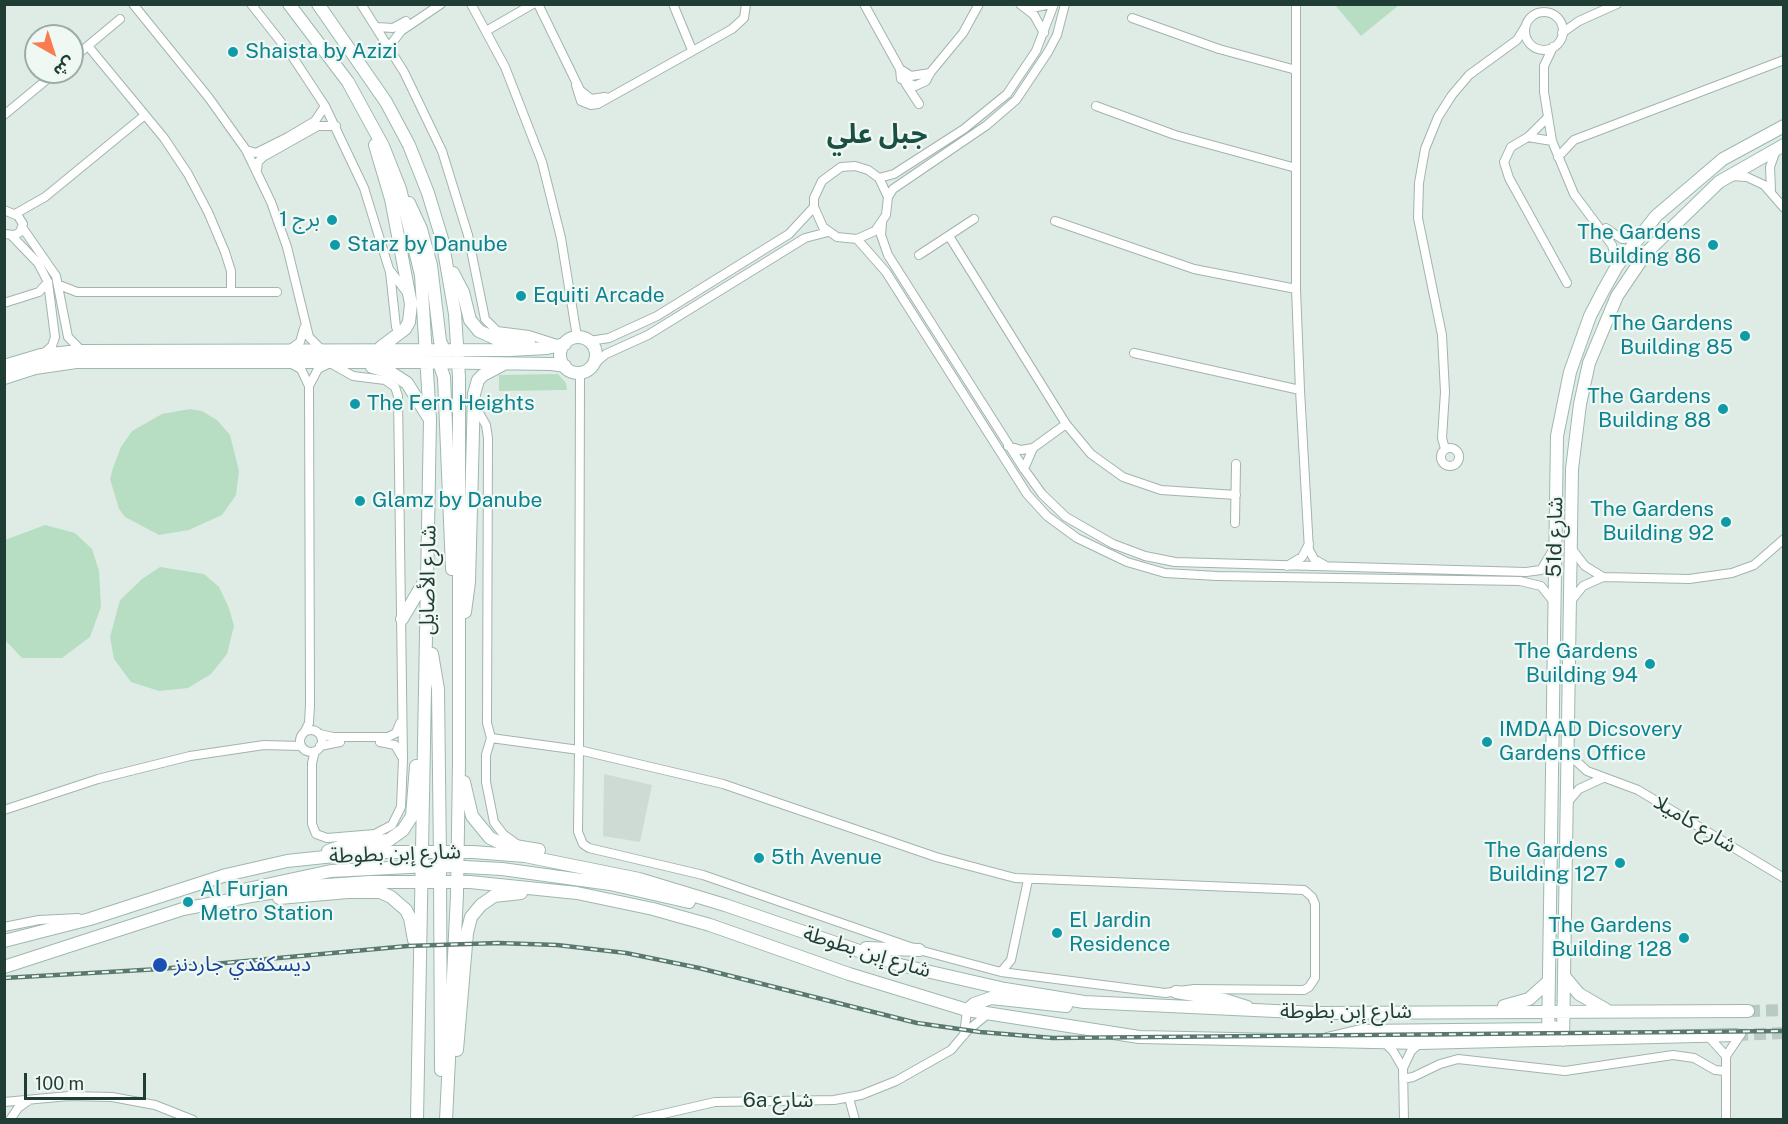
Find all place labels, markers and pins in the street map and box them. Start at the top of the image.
place label: Shaista by Azizi [245,39,397,65]
marker: Shaista by Azizi [226,45,240,59]
place label: برج 1 [279,207,320,233]
marker: برج 1 [325,213,339,227]
place label: The Gardens Building 86 [1577,220,1701,270]
place label: Starz by Danube [347,232,508,258]
marker: Starz by Danube [328,238,342,252]
marker: The Gardens Building 86 [1706,238,1720,252]
place label: Equiti Arcade [533,283,665,309]
marker: Equiti Arcade [514,289,528,303]
place label: The Gardens Building 85 [1609,311,1733,361]
marker: The Gardens Building 85 [1738,329,1752,343]
place label: The Gardens Building 88 [1587,384,1711,434]
place label: The Fern Heights [367,391,535,417]
marker: The Fern Heights [348,397,362,411]
marker: The Gardens Building 88 [1716,402,1730,416]
place label: Glamz by Danube [372,488,542,514]
marker: Glamz by Danube [353,494,367,508]
place label: The Gardens Building 92 [1590,497,1714,547]
marker: The Gardens Building 92 [1719,515,1733,529]
place label: The Gardens Building 94 [1514,639,1638,689]
marker: The Gardens Building 94 [1643,657,1657,671]
place label: IMDAAD Dicsovery Gardens Office [1499,717,1683,767]
marker: IMDAAD Dicsovery Gardens Office [1480,735,1494,749]
place label: The Gardens Building 127 [1484,838,1608,888]
place label: 5th Avenue [771,845,882,871]
marker: 5th Avenue [752,851,766,865]
marker: The Gardens Building 127 [1613,856,1627,870]
place label: Al Furjan Metro Station [200,877,333,927]
marker: Al Furjan Metro Station [181,895,195,909]
place label: El Jardin Residence [1069,908,1170,958]
place label: The Gardens Building 128 [1548,913,1672,963]
marker: El Jardin Residence [1050,926,1064,940]
marker: The Gardens Building 128 [1677,931,1691,945]
place label: ديسكفدي جاردنز [174,952,311,978]
marker: ديسكفدي جاردنز [151,956,169,974]

